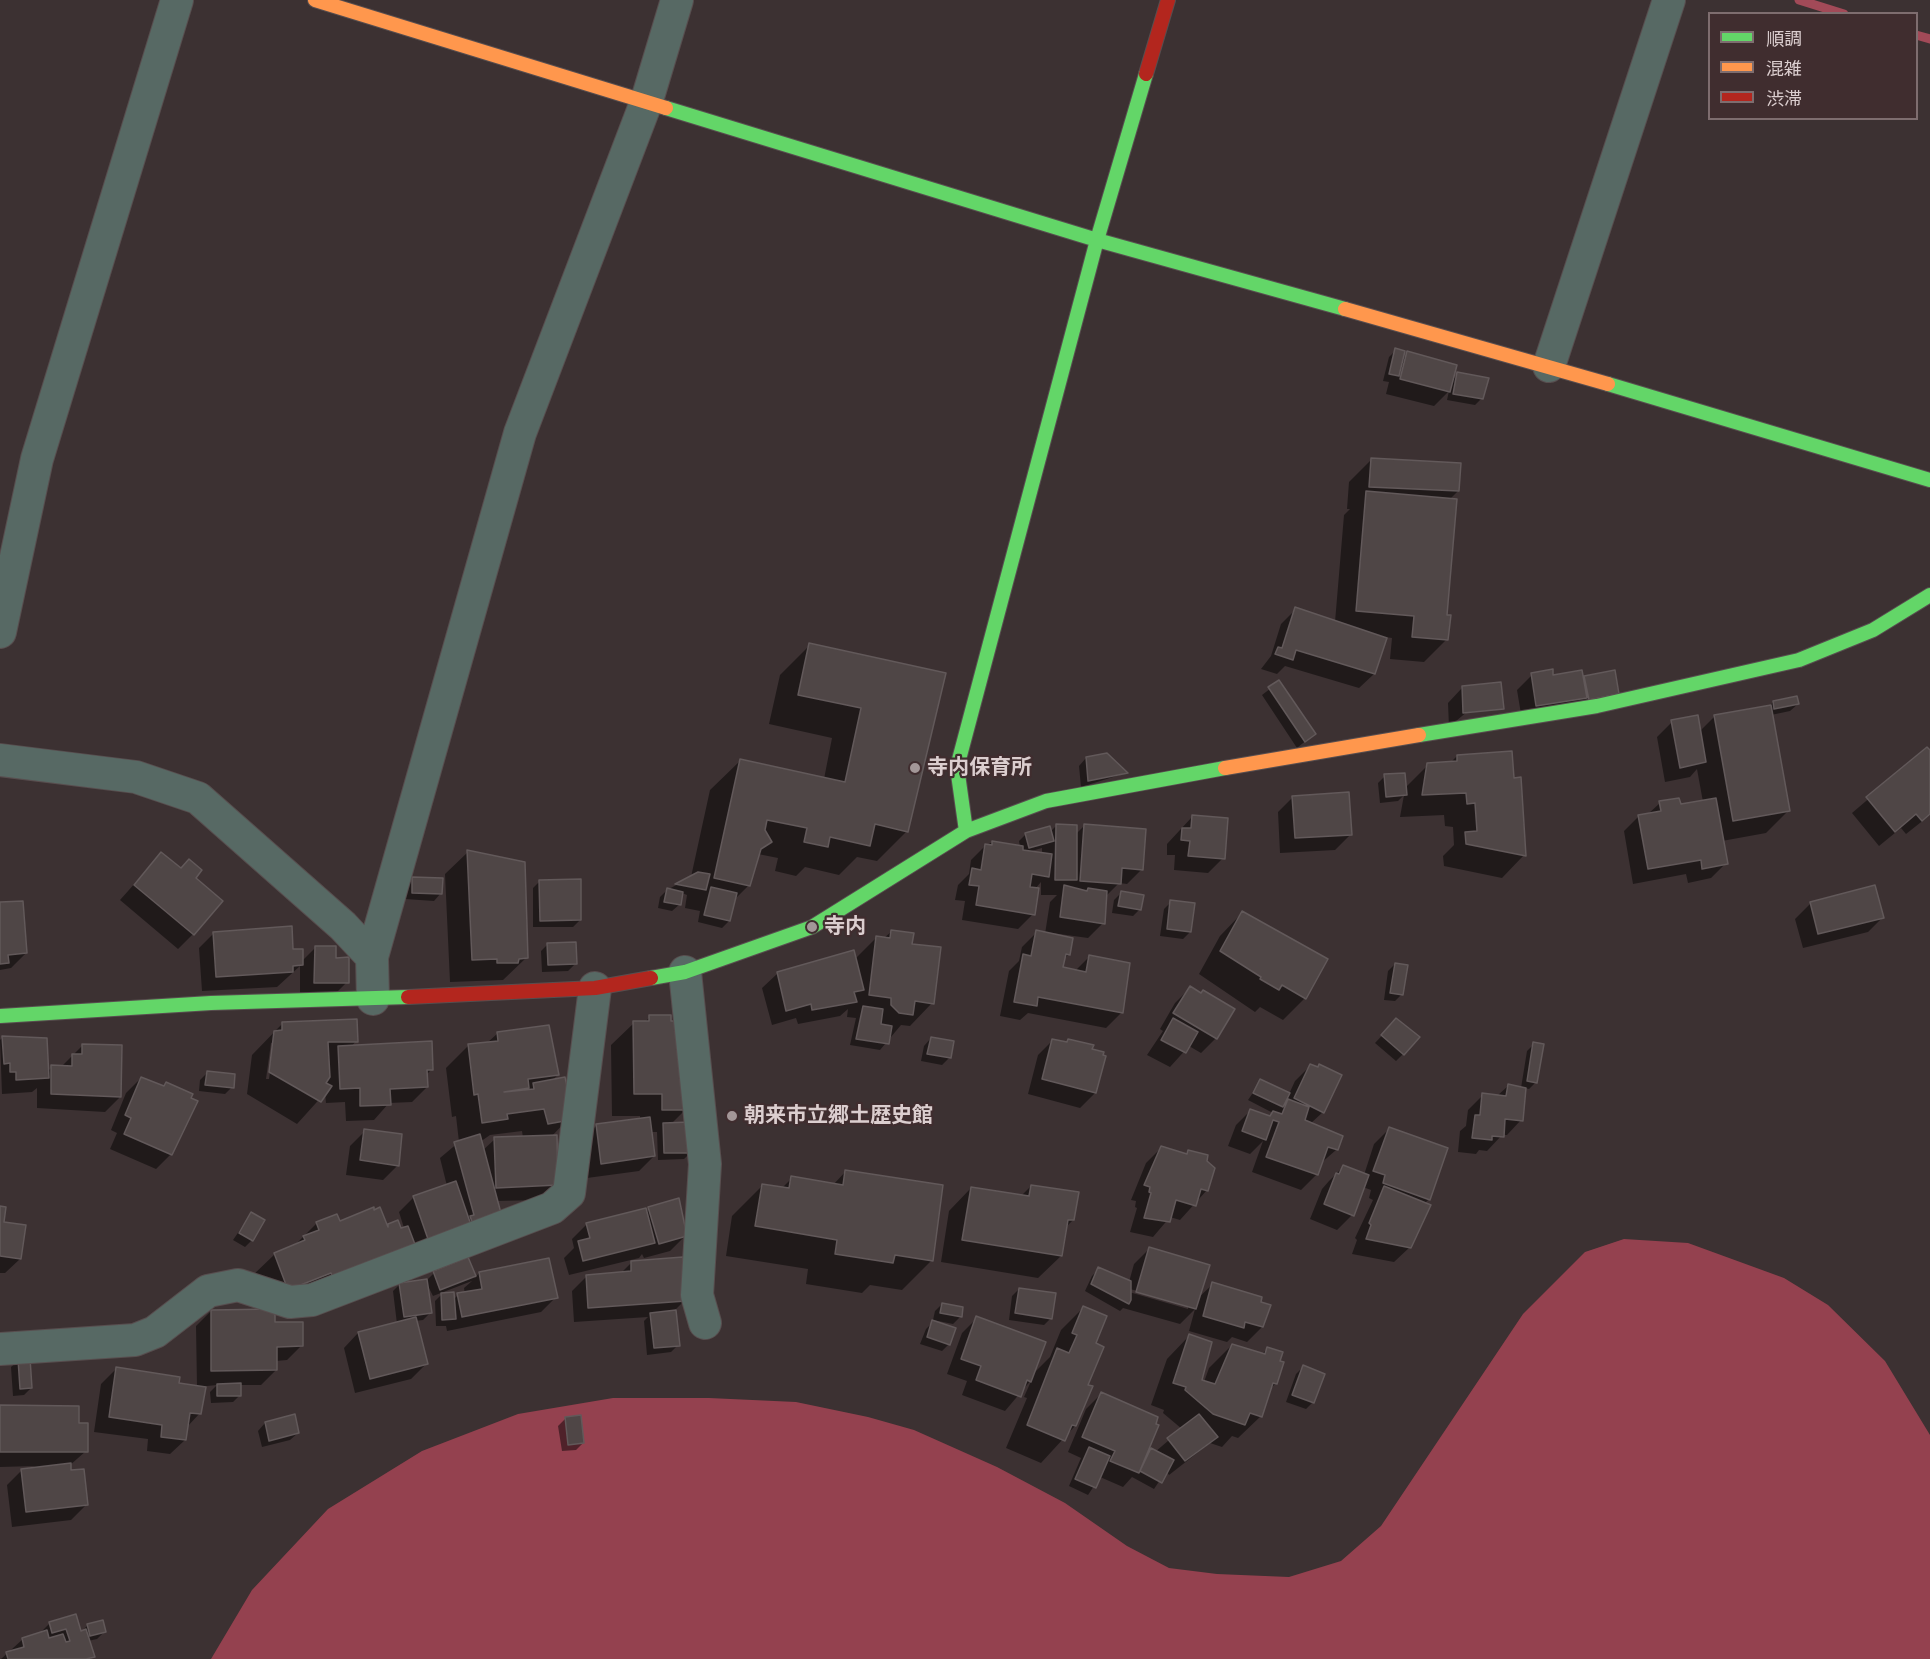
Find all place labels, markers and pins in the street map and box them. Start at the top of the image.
place label: 寺内保育所 [927,755,1032,781]
marker: 寺内保育所 [908,761,922,775]
place label: 寺内 [824,914,866,940]
marker: 寺内 [805,920,819,934]
place label: 朝来市立郷土歴史館 [744,1103,933,1129]
marker: 朝来市立郷土歴史館 [725,1109,739,1123]

